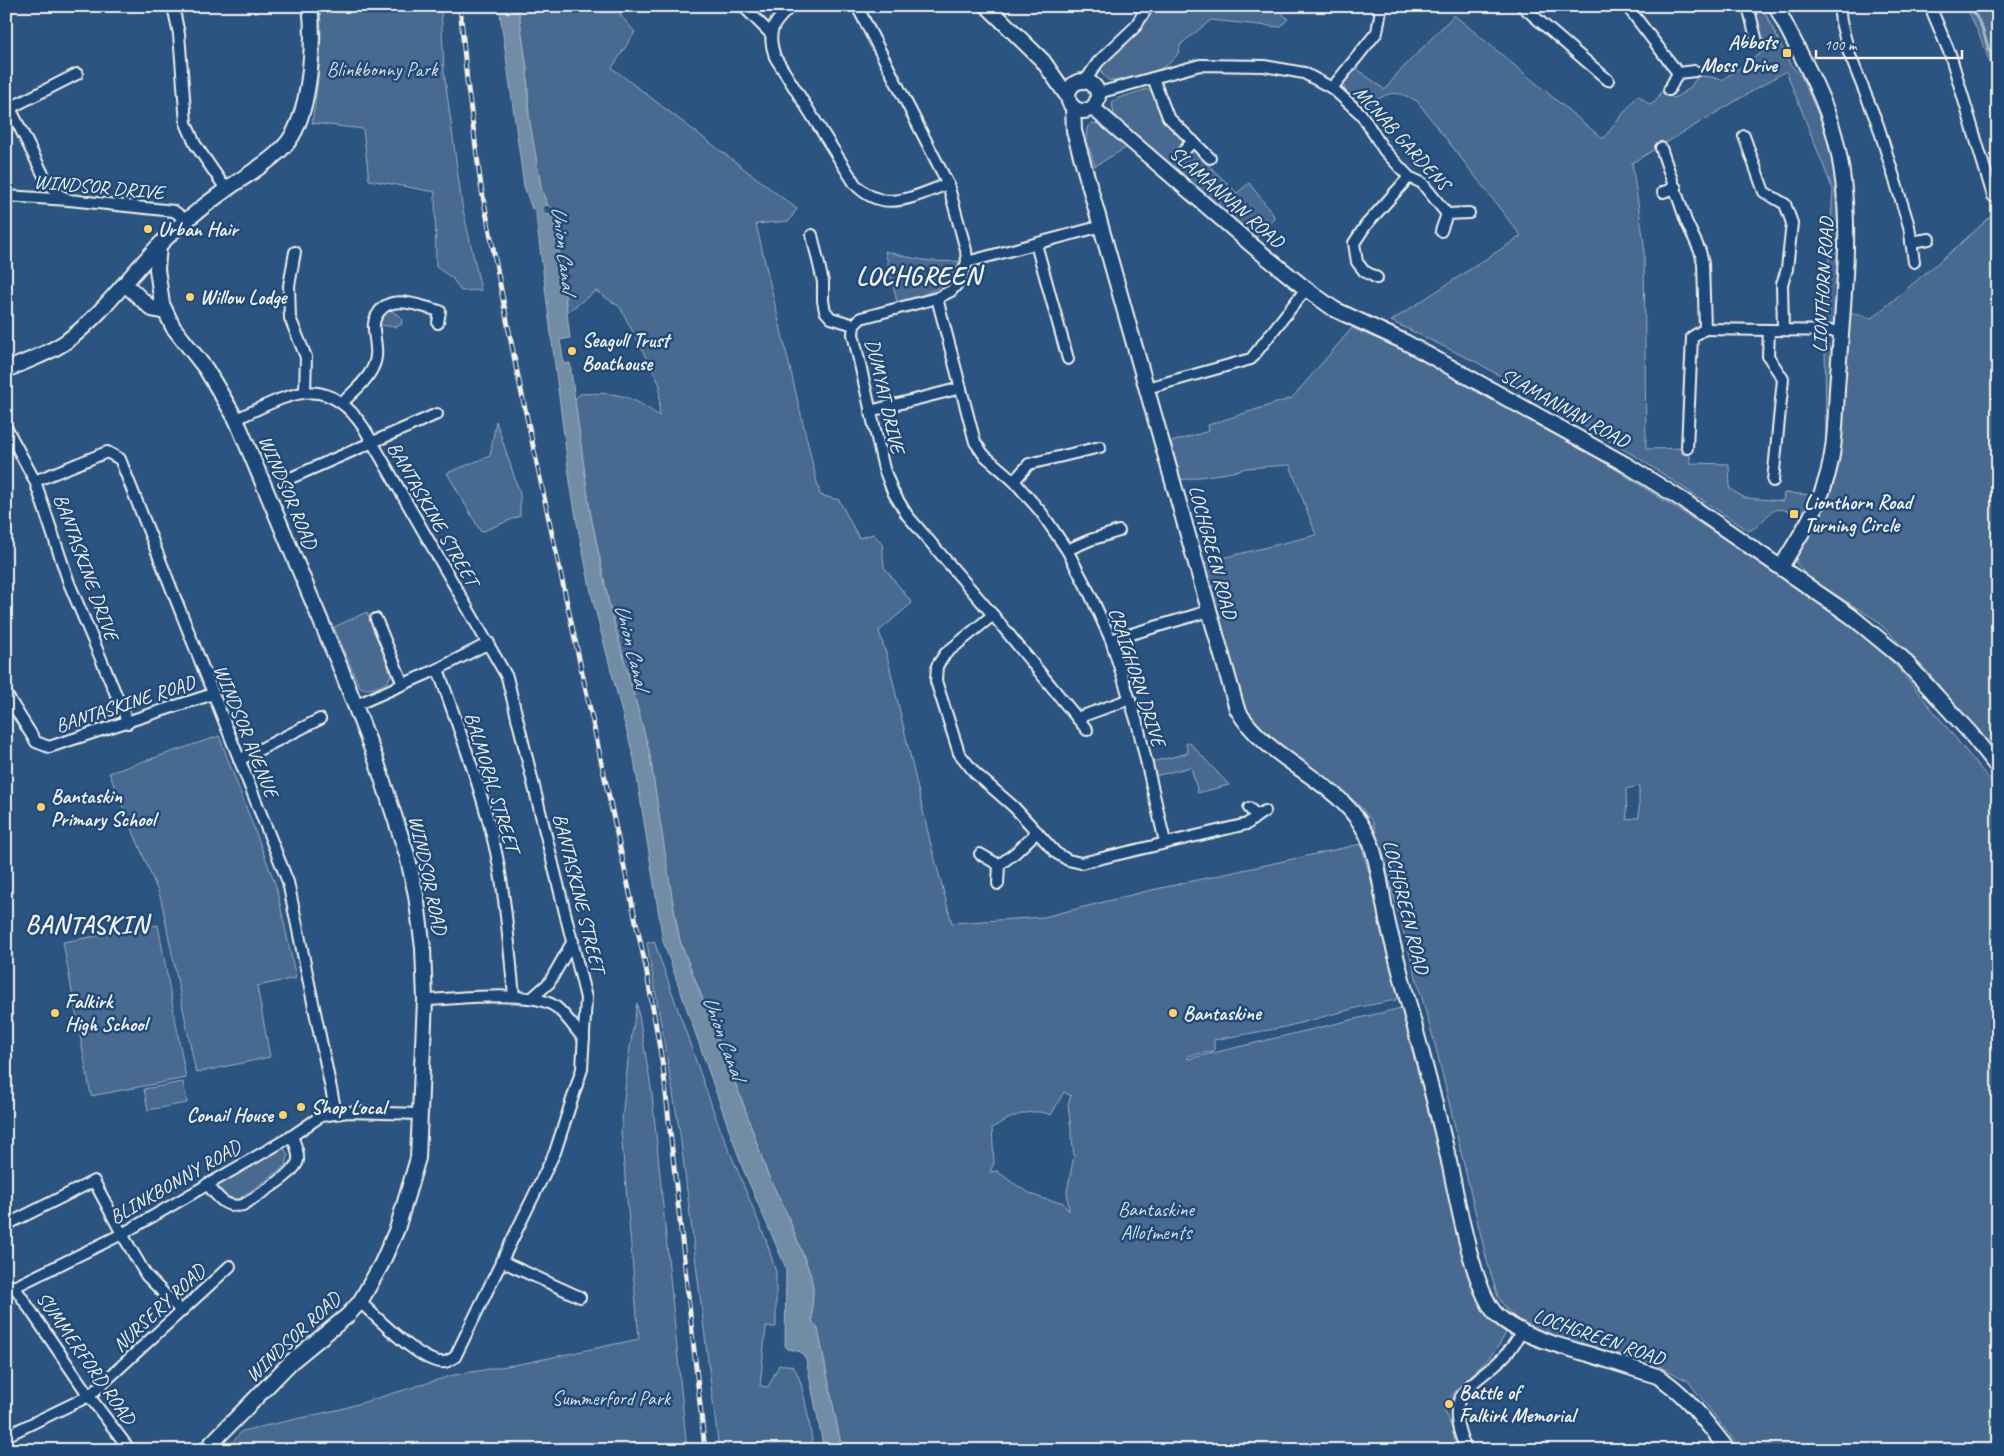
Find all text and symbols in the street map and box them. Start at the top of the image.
scale bar [1816,28,1963,60]
place label: Abbots Moss Drive [1700,30,1779,78]
text: 100 m [1824,36,1858,55]
marker: Abbots Moss Drive [1781,47,1793,59]
park label: Blinkbonny Park [327,57,439,82]
street label: MCNAB GARDENS [1348,80,1458,198]
street label: SLAMANNAN ROAD [1165,140,1290,254]
street label: WINDSOR DRIVE [33,169,167,205]
water label: Union Canal [546,205,583,301]
street label: LIONTHORN ROAD [1807,215,1839,353]
place label: Urban Hair [158,217,240,242]
marker: Urban Hair [142,223,154,235]
district label: LOCHGREEN [856,260,985,292]
place label: Willow Lodge [200,285,289,310]
marker: Willow Lodge [184,291,196,303]
place label: Seagull Trust Boathouse [582,328,672,376]
street label: DUMYAT DRIVE [860,336,911,458]
marker: Seagull Trust Boathouse [566,345,578,357]
street label: SLAMANNAN ROAD [1496,362,1635,454]
street label: WINDSOR ROAD [253,432,324,554]
street label: BANTASKINE STREET [381,437,486,594]
street label: LOCHGREEN ROAD [1183,483,1243,623]
street label: BANTASKINE DRIVE [48,490,125,646]
place label: Lionthorn Road Turning Circle [1804,490,1916,538]
marker: Lionthorn Road Turning Circle [1788,508,1800,520]
water label: Union Canal [609,601,657,698]
street label: CRAIGHORN DRIVE [1103,604,1172,752]
street label: WINDSOR AVENUE [208,661,285,804]
street label: BANTASKINE ROAD [52,669,199,738]
street label: BALMORAL STREET [459,709,527,859]
place label: Bantaskin Primary School [51,784,160,832]
marker: Bantaskin Primary School [35,801,47,813]
street label: BANTASKINE STREET [547,811,612,979]
street label: WINDSOR ROAD [403,813,453,938]
street label: LOCHGREEN ROAD [1377,837,1435,978]
district label: BANTASKIN [25,909,152,941]
place label: Falkirk High School [65,989,150,1037]
water label: Union Canal [697,992,753,1089]
place label: Bantaskine [1183,1001,1263,1026]
marker: Falkirk High School [49,1007,61,1019]
marker: Bantaskine [1167,1007,1179,1019]
place label: Shop Local [311,1095,390,1120]
marker: Shop Local [295,1101,307,1113]
place label: Conail House [187,1103,274,1128]
marker: Conail House [277,1109,289,1121]
street label: BLINKBONNY ROAD [105,1134,246,1230]
park label: Bantaskine Allotments [1118,1197,1196,1245]
street label: NURSERY ROAD [107,1258,212,1357]
street label: WINDSOR ROAD [240,1286,347,1387]
street label: SUMMERFORD ROAD [31,1287,142,1431]
street label: LOCHGREEN ROAD [1530,1303,1669,1372]
place label: Battle of Falkirk Memorial [1459,1380,1579,1428]
park label: Summerford Park [552,1386,672,1411]
marker: Battle of Falkirk Memorial [1443,1398,1455,1410]

